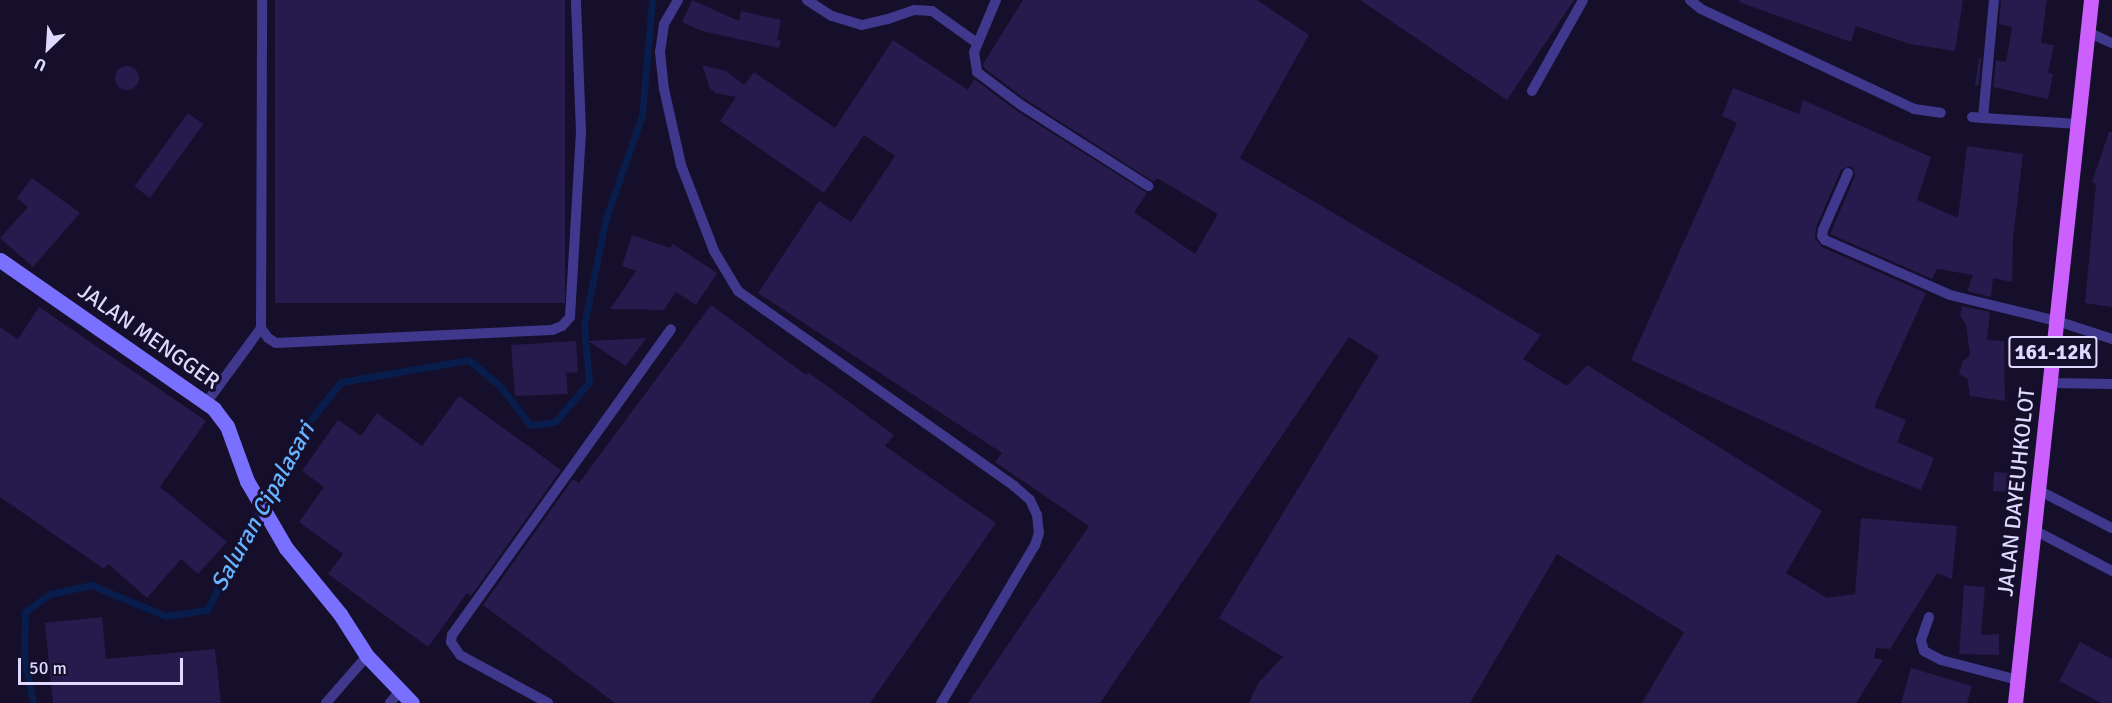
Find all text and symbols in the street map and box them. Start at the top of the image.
north arrow [18,18,78,78]
text: U [31,53,50,76]
street label: JALAN MENGGER [73,277,225,395]
road number: 161-12K [2008,334,2098,370]
street label: JALAN DAYEUHKOLOT [1992,386,2040,598]
water label: Saluran Cipalasari [205,418,321,596]
scale bar [21,646,186,684]
text: 50 m [29,657,67,679]

